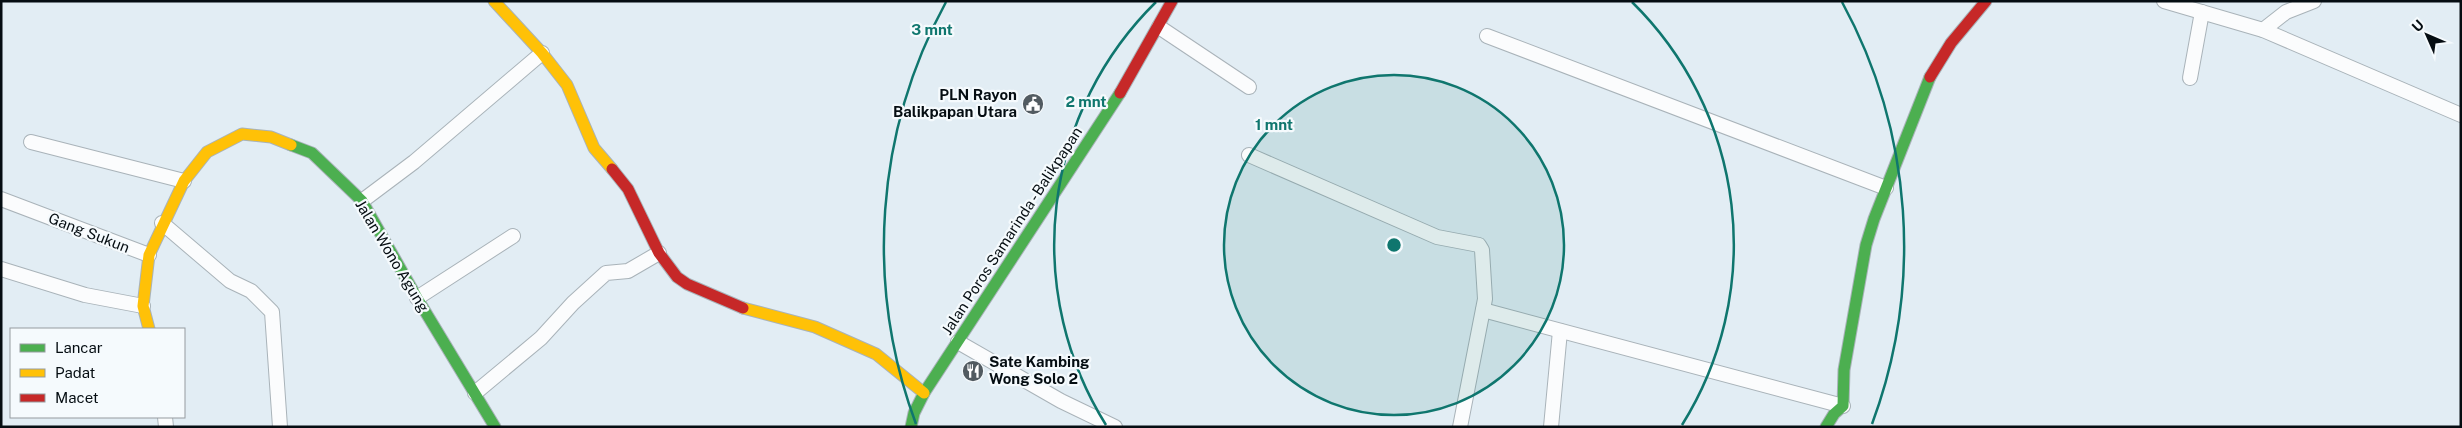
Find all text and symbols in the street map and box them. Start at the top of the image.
north arrow [2402,10,2452,60]
text: U [2409,17,2427,35]
text: 3 mnt [911,21,953,38]
place label: PLN Rayon Balikpapan Utara [893,86,1017,120]
public building icon: PLN Rayon Balikpapan Utara [1021,92,1045,116]
text: 2 mnt [1065,93,1107,110]
text: 1 mnt [1255,116,1293,133]
street label: Jalan Poros Samarinda - Balikpapan [938,124,1085,338]
street label: Jalan Wono Agung [352,197,433,315]
street label: Gang Sukun [46,209,132,256]
centre of rings [1385,236,1403,254]
legend [10,328,185,418]
text: Lancar [55,339,103,356]
place label: Sate Kambing Wong Solo 2 [989,353,1090,387]
restaurant icon: Sate Kambing Wong Solo 2 [961,359,985,383]
text: Padat [55,364,96,381]
text: Macet [55,389,99,406]

